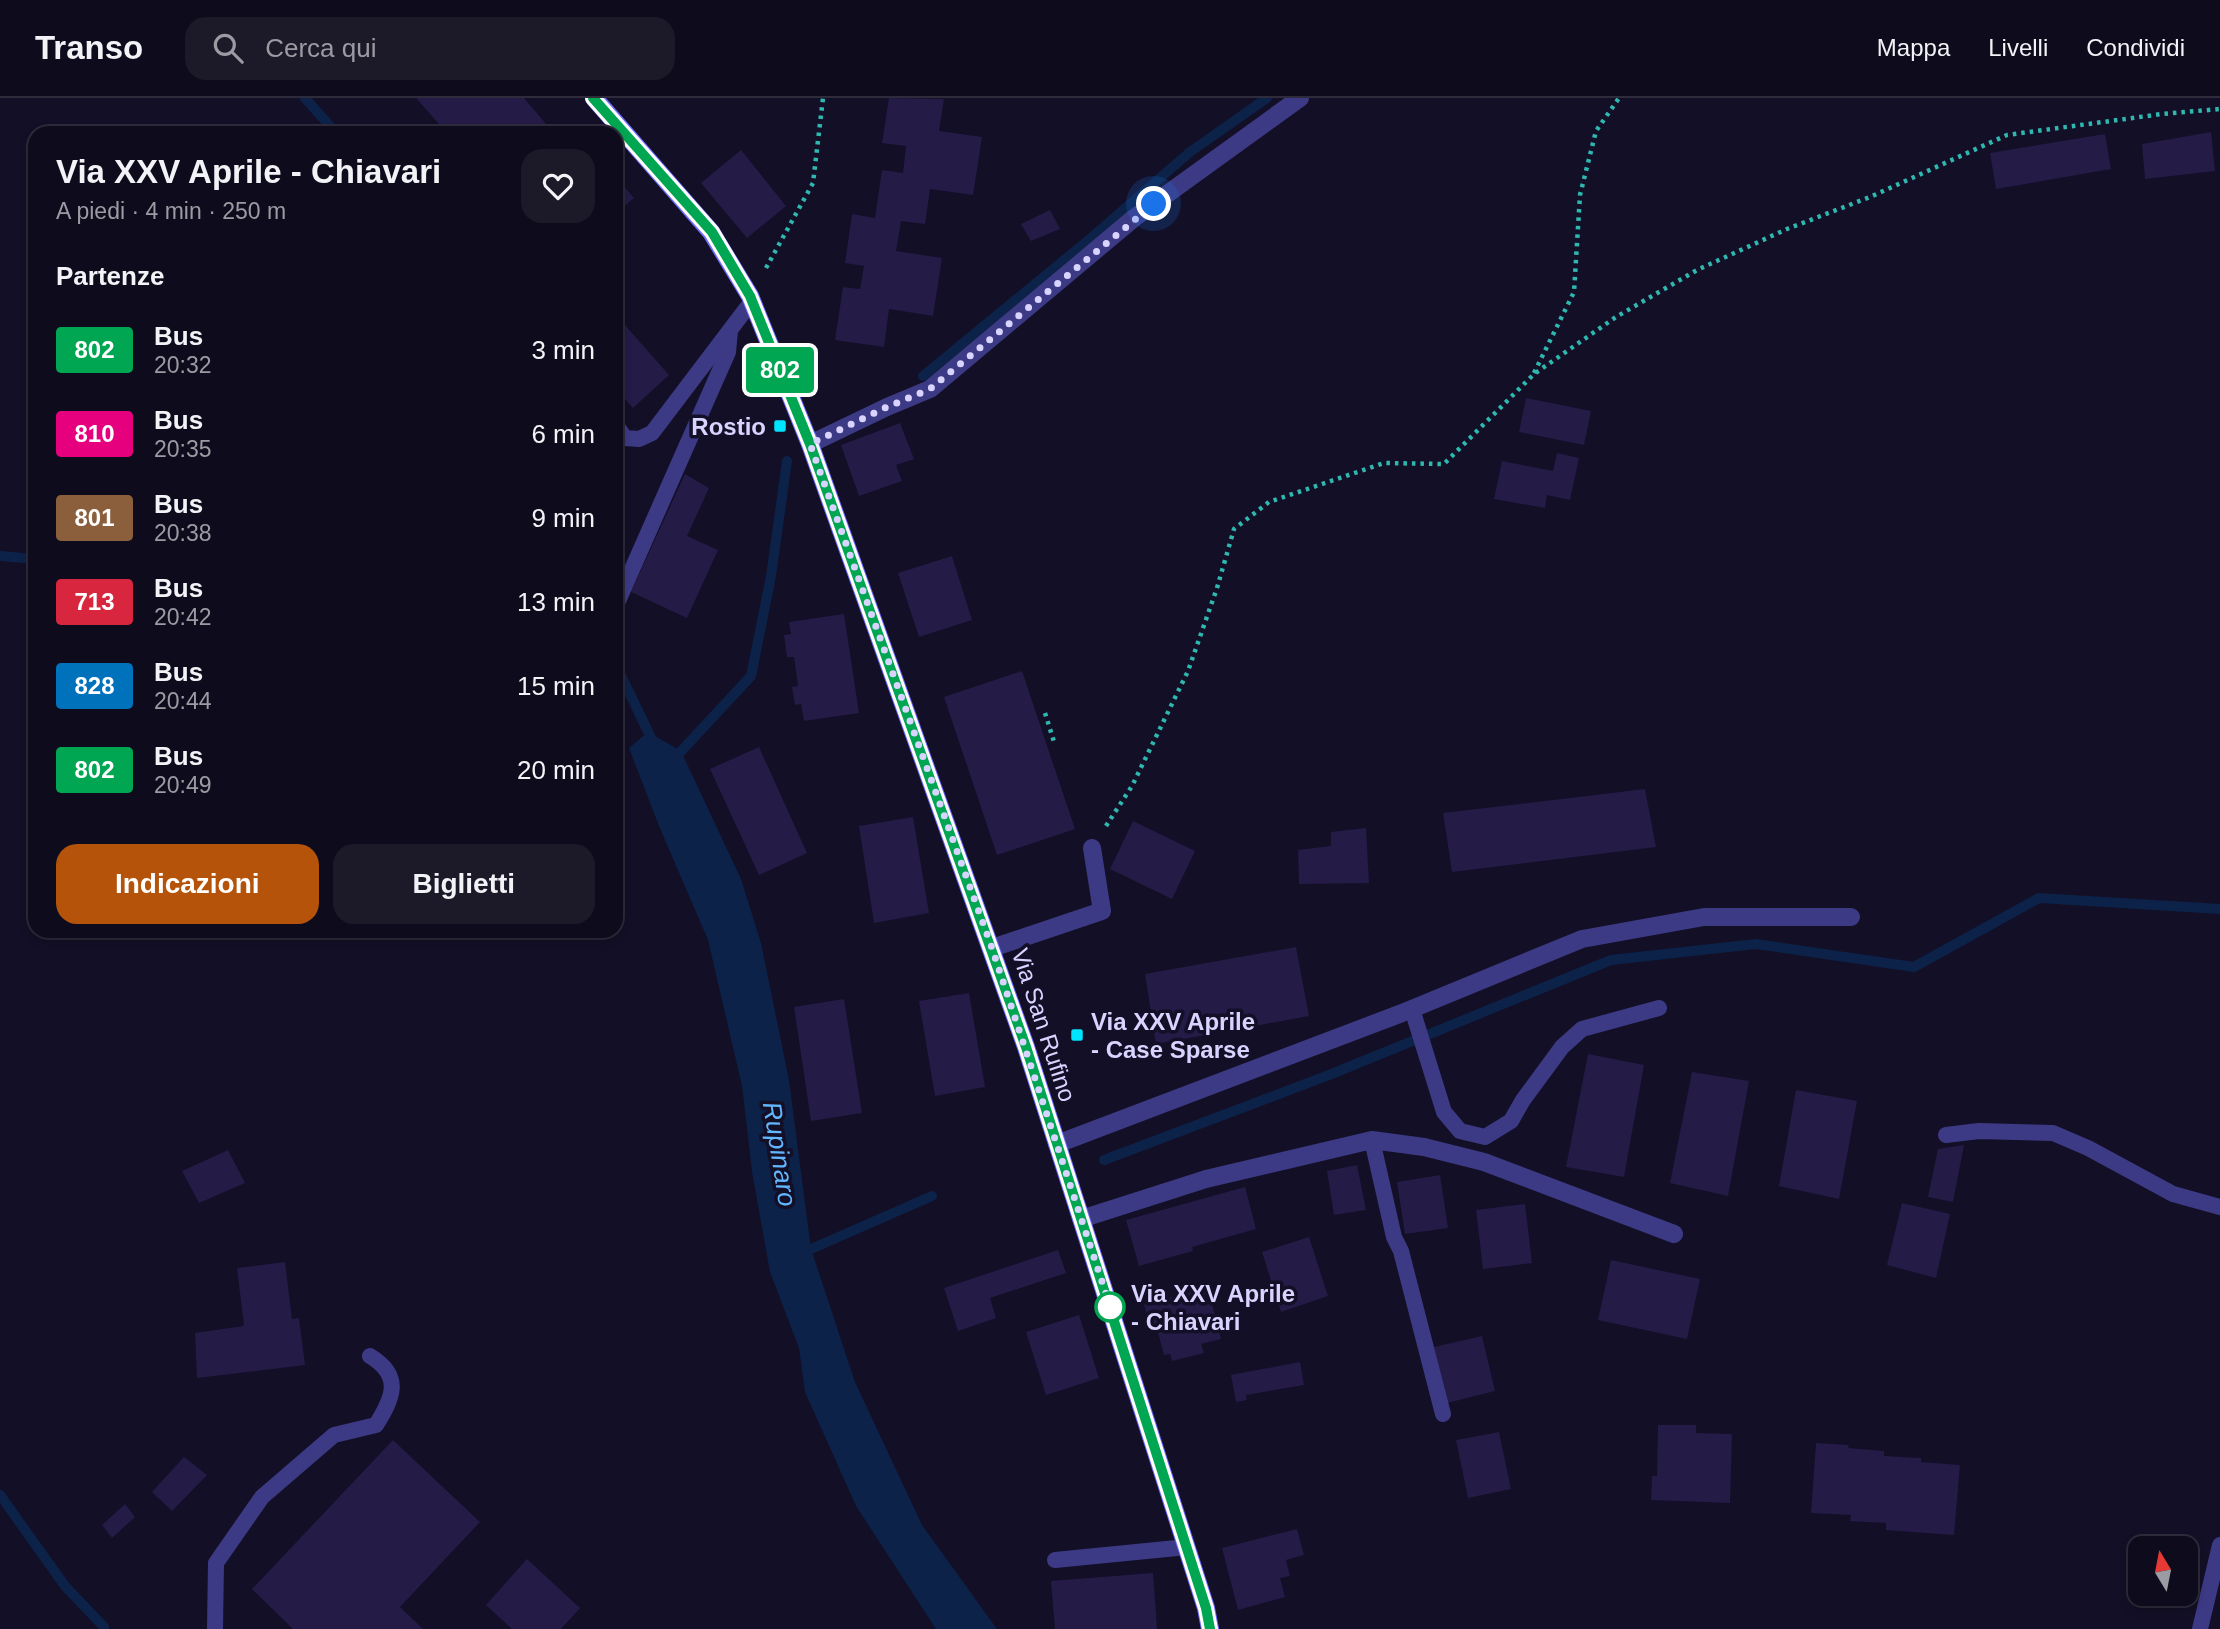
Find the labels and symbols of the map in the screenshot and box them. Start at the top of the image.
your location [1136,186,1171,221]
line badge: 802 [740,347,820,393]
place label: Rostio [691,413,766,440]
marker: Rostio [772,418,788,434]
street label: Via San Rufino [1006,945,1082,1105]
place label: Via XXV Aprile - Case Sparse [1091,1008,1255,1063]
marker: Via XXV Aprile - Case Sparse [1069,1027,1085,1043]
water label: Rupinaro [757,1100,803,1208]
place label: Via XXV Aprile - Chiavari [1131,1280,1295,1335]
marker: Via XXV Aprile - Chiavari [1095,1292,1125,1322]
north arrow [2128,1536,2198,1606]

